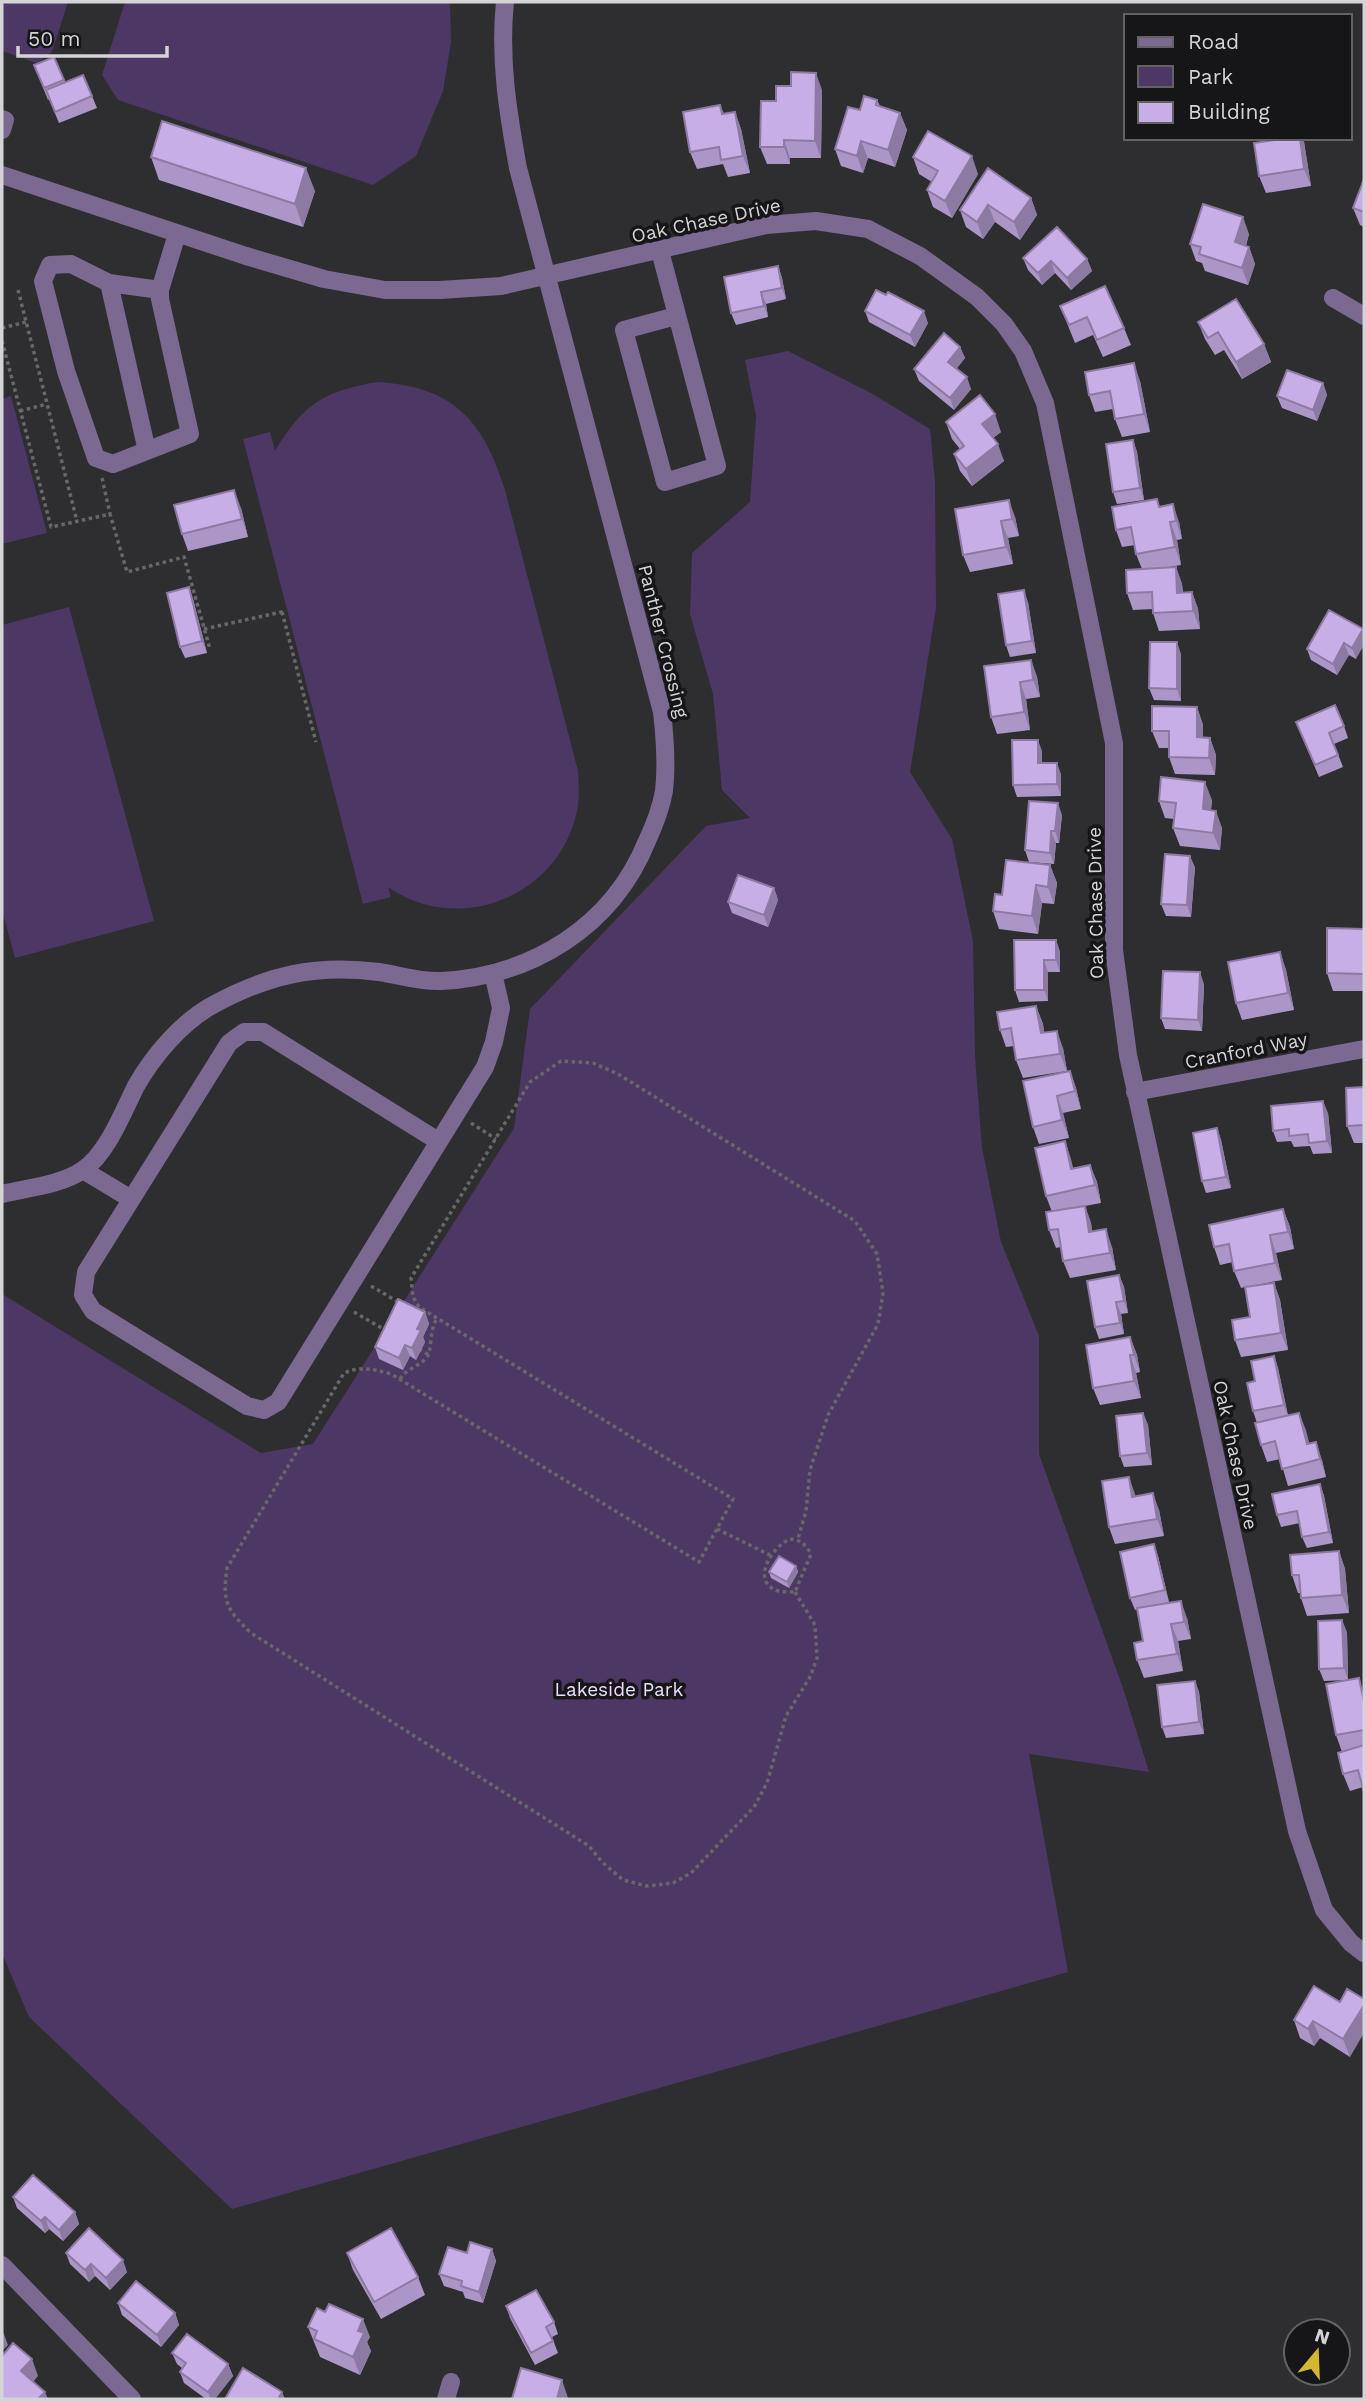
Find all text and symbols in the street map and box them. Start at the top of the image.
scale bar [18,14,166,58]
legend [1124,14,1352,140]
text: 50 m [28,26,80,51]
text: Road [1188,29,1239,54]
text: Park [1188,64,1233,89]
text: Building [1188,99,1270,124]
street label: Oak Chase Drive [629,193,783,248]
street label: Panther Crossing [633,562,694,721]
street label: Oak Chase Drive [1083,827,1108,979]
street label: Cranford Way [1183,1027,1310,1074]
street label: Oak Chase Drive [1208,1378,1263,1532]
park label: Lakeside Park [555,1678,684,1701]
north arrow [1282,2317,1352,2387]
text: N [1312,2323,1333,2350]

